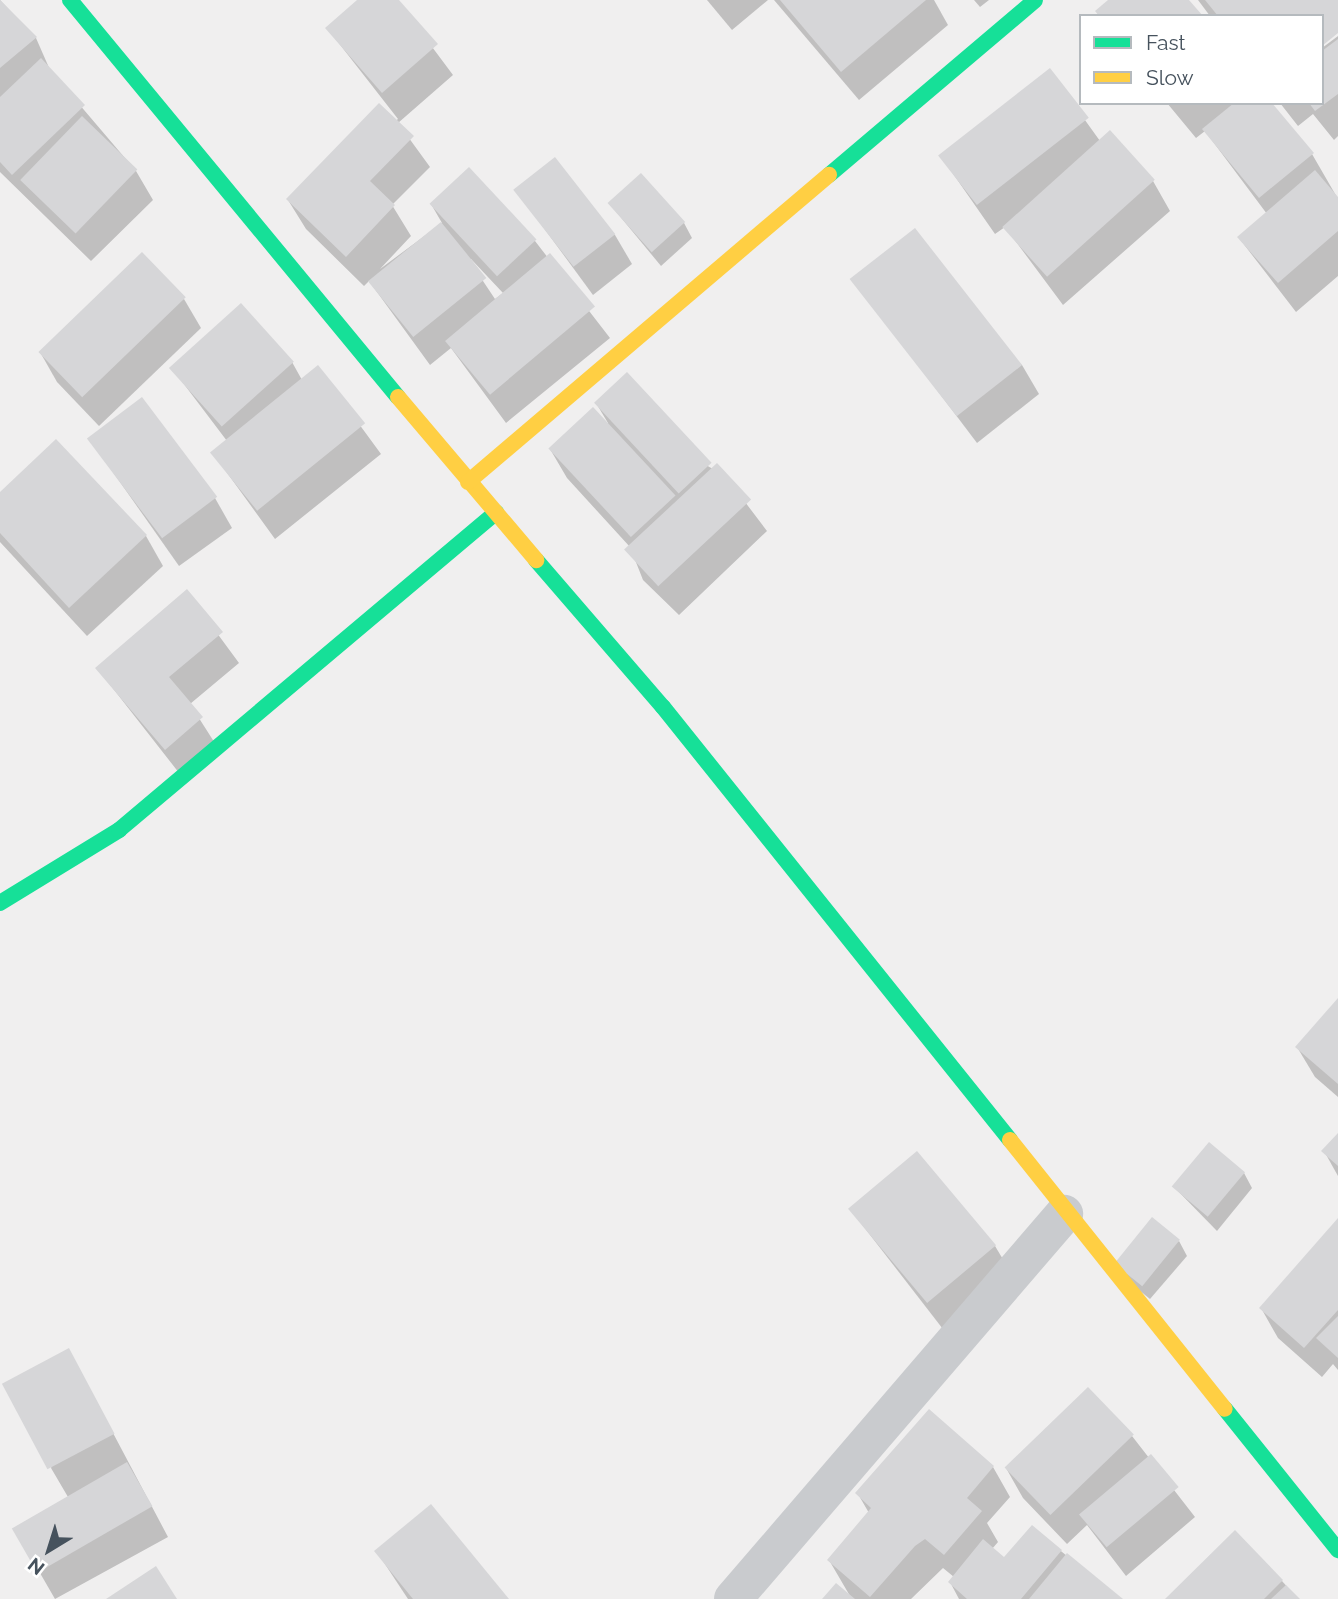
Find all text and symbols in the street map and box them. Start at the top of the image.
legend [1079,14,1324,105]
text: Fast [1146,30,1186,55]
text: Slow [1146,65,1194,90]
north arrow [14,1515,84,1585]
text: N [24,1553,49,1580]

